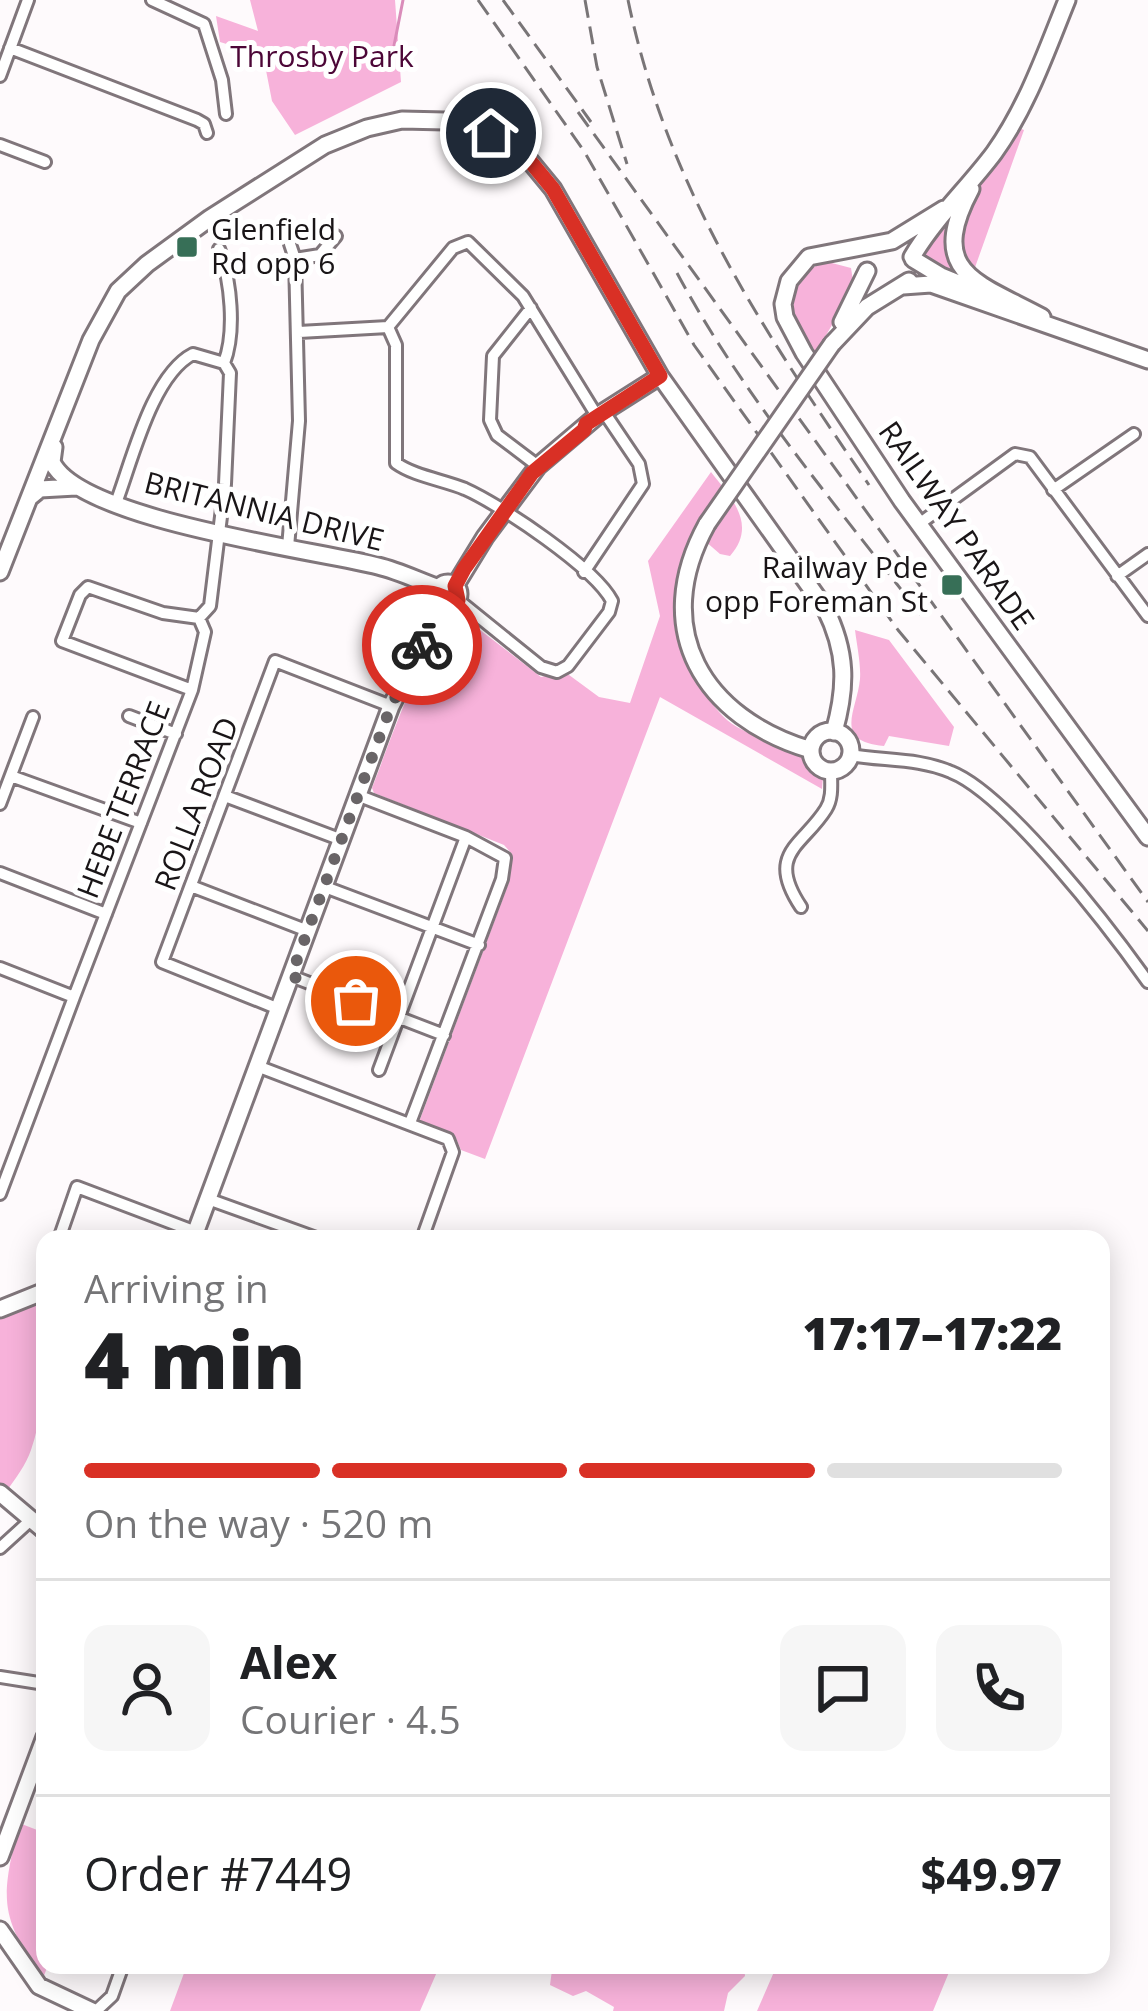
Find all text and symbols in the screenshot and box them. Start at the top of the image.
park label: Throsby Park [230,35,414,76]
pin [440,82,542,184]
icon: home [458,100,524,166]
place label: Glenfield Rd opp 6 [211,208,336,283]
marker: Glenfield Rd opp 6 [174,234,200,260]
street label: RAILWAY PARADE [870,413,1044,638]
street label: BRITANNIA DRIVE [140,461,388,560]
place label: Railway Pde opp Foreman St [705,546,928,621]
marker: Railway Pde opp Foreman St [939,572,965,598]
courier [362,585,482,705]
icon: bike [389,612,455,678]
street label: HEBE TERRACE [66,695,179,904]
street label: ROLLA ROAD [144,711,247,896]
pin [305,950,407,1052]
icon: bag [323,968,389,1034]
text: Arriving in [84,1261,269,1314]
text: 17:17–17:22 [803,1302,1062,1363]
text: 4 min [84,1306,306,1412]
text: On the way · 520 m [84,1496,433,1549]
button: person [84,1625,210,1751]
button: chat [780,1625,906,1751]
button: phone [936,1625,1062,1751]
text: Alex [240,1631,337,1692]
text: Courier · 4.5 [240,1692,461,1745]
text: Order #7449 [84,1843,352,1904]
text: $49.97 [921,1843,1062,1904]

